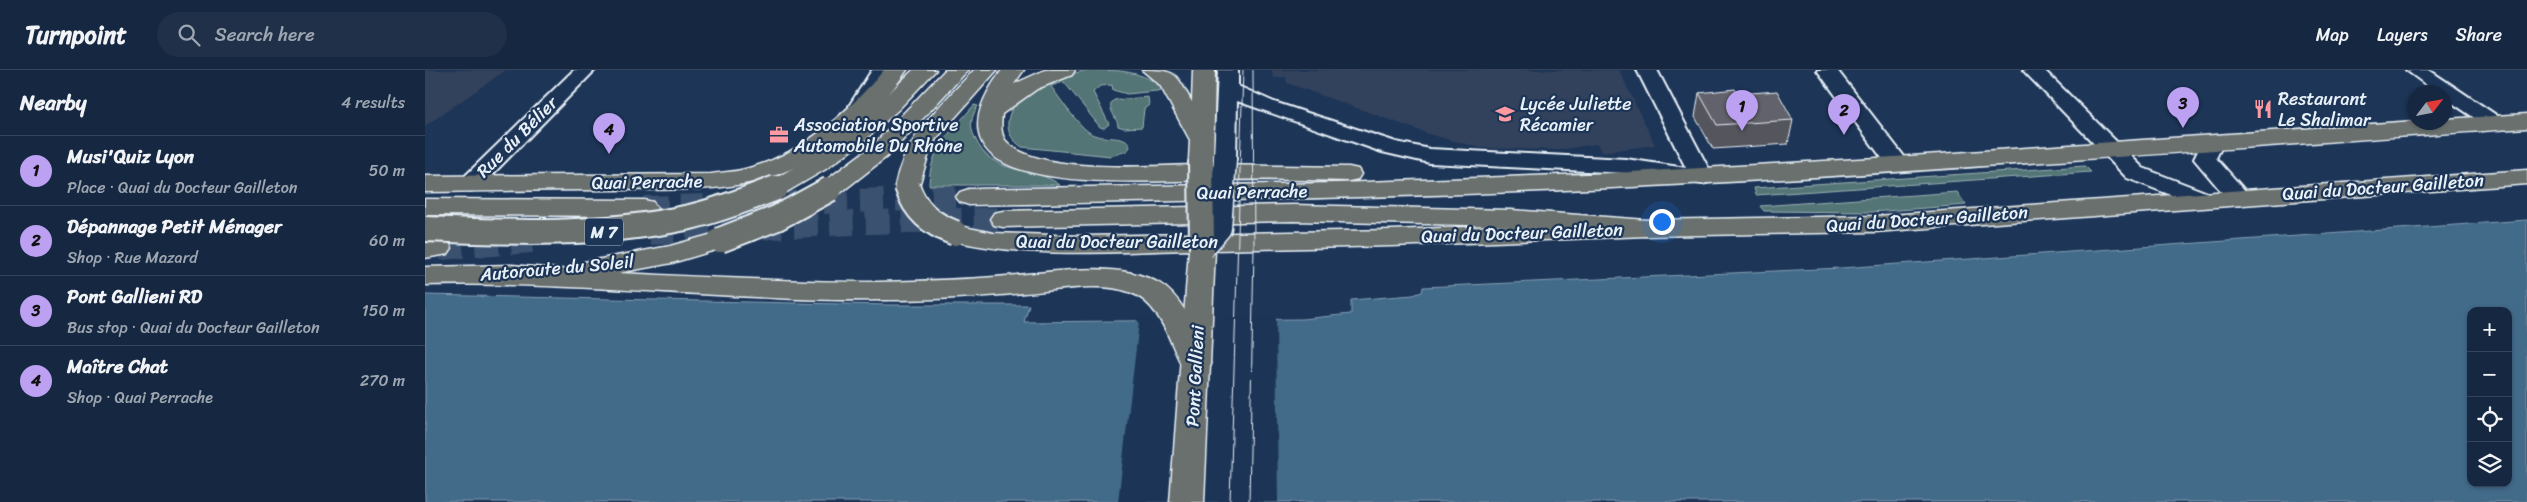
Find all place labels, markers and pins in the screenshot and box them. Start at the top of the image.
place label: Restaurant Le Shalimar [2278,83,2372,136]
pin: 3 [2167,87,2199,128]
place label: Lycée Juliette Récamier [1520,88,1631,141]
pin: 1 [1726,90,1758,131]
pin: 2 [1828,94,1860,135]
restaurant icon: Restaurant Le Shalimar [2252,98,2274,120]
school or university icon: Lycée Juliette Récamier [1494,103,1516,125]
place label: Association Sportive Automobile Du Rhône [793,109,962,162]
pin: 4 [593,113,625,154]
office icon: Association Sportive Automobile Du Rhône [768,124,790,146]

